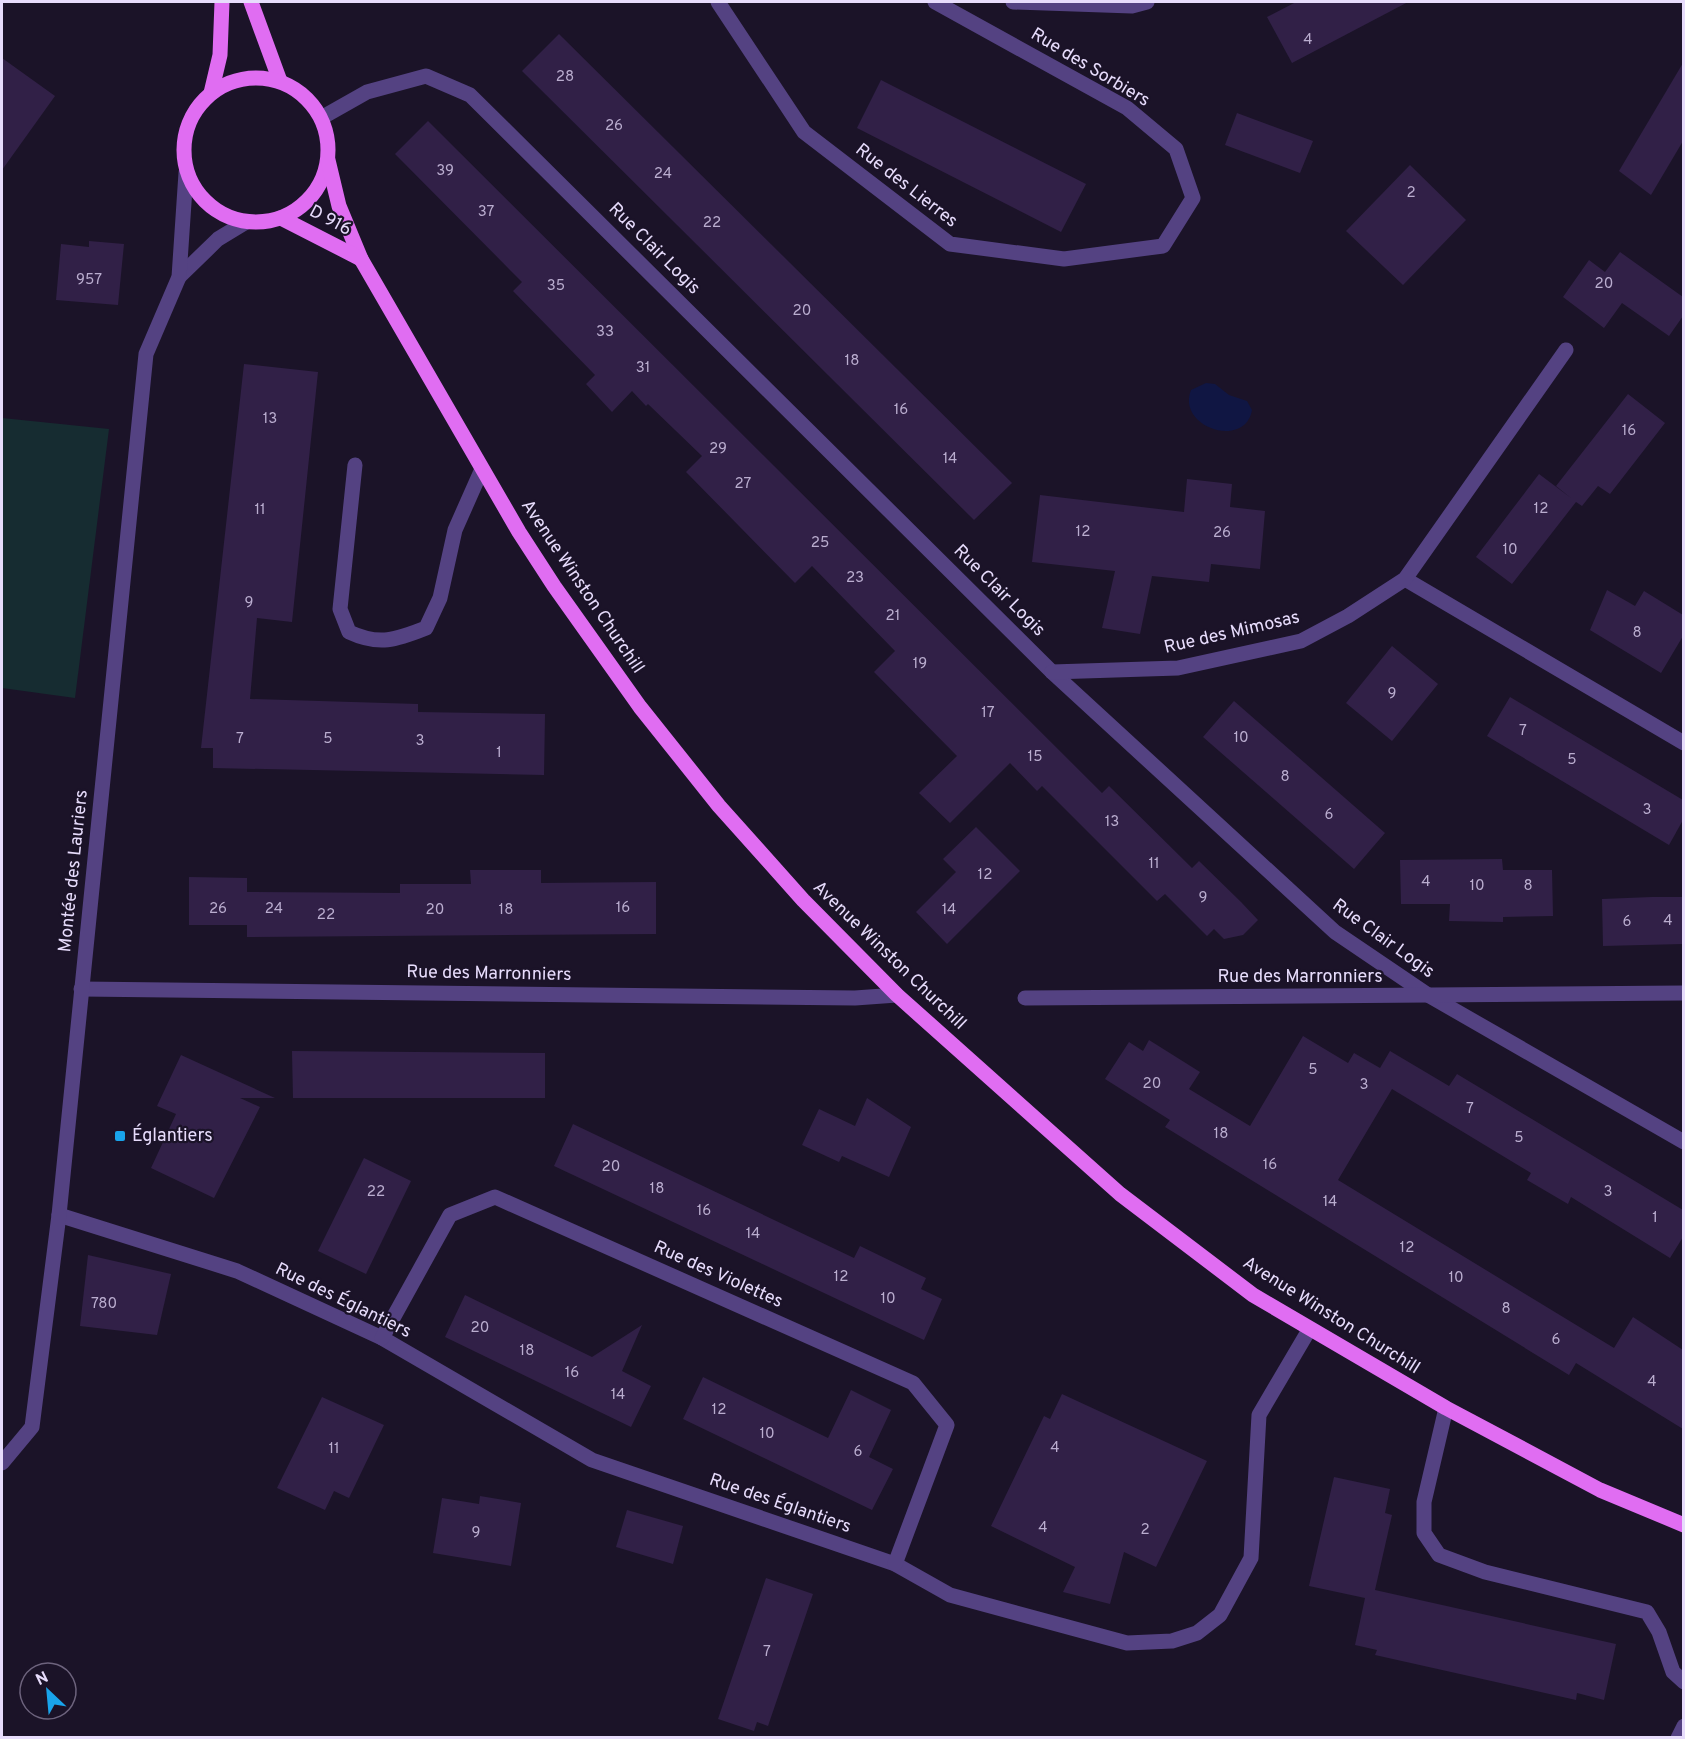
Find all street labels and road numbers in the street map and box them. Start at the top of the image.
street label: Rue des Sorbiers [1026,23,1154,113]
street label: Rue des Lierres [850,139,962,233]
street label: Rue Clair Logis [603,198,705,300]
street label: D 916 [305,200,355,242]
street label: Avenue Winston Churchill [515,496,649,678]
street label: Rue Clair Logis [948,540,1050,642]
street label: Rue des Mimosas [1162,606,1302,660]
street label: Montée des Lauriers [54,789,94,953]
street label: Avenue Winston Churchill [807,877,971,1035]
street label: Rue Clair Logis [1327,894,1439,984]
street label: Rue des Marronniers [406,961,572,987]
street label: Rue des Marronniers [1217,966,1383,989]
street label: Rue des Violettes [650,1236,786,1314]
street label: Avenue Winston Churchill [1238,1252,1424,1380]
street label: Rue des Églantiers [271,1256,416,1344]
street label: Rue des Églantiers [706,1467,855,1539]

